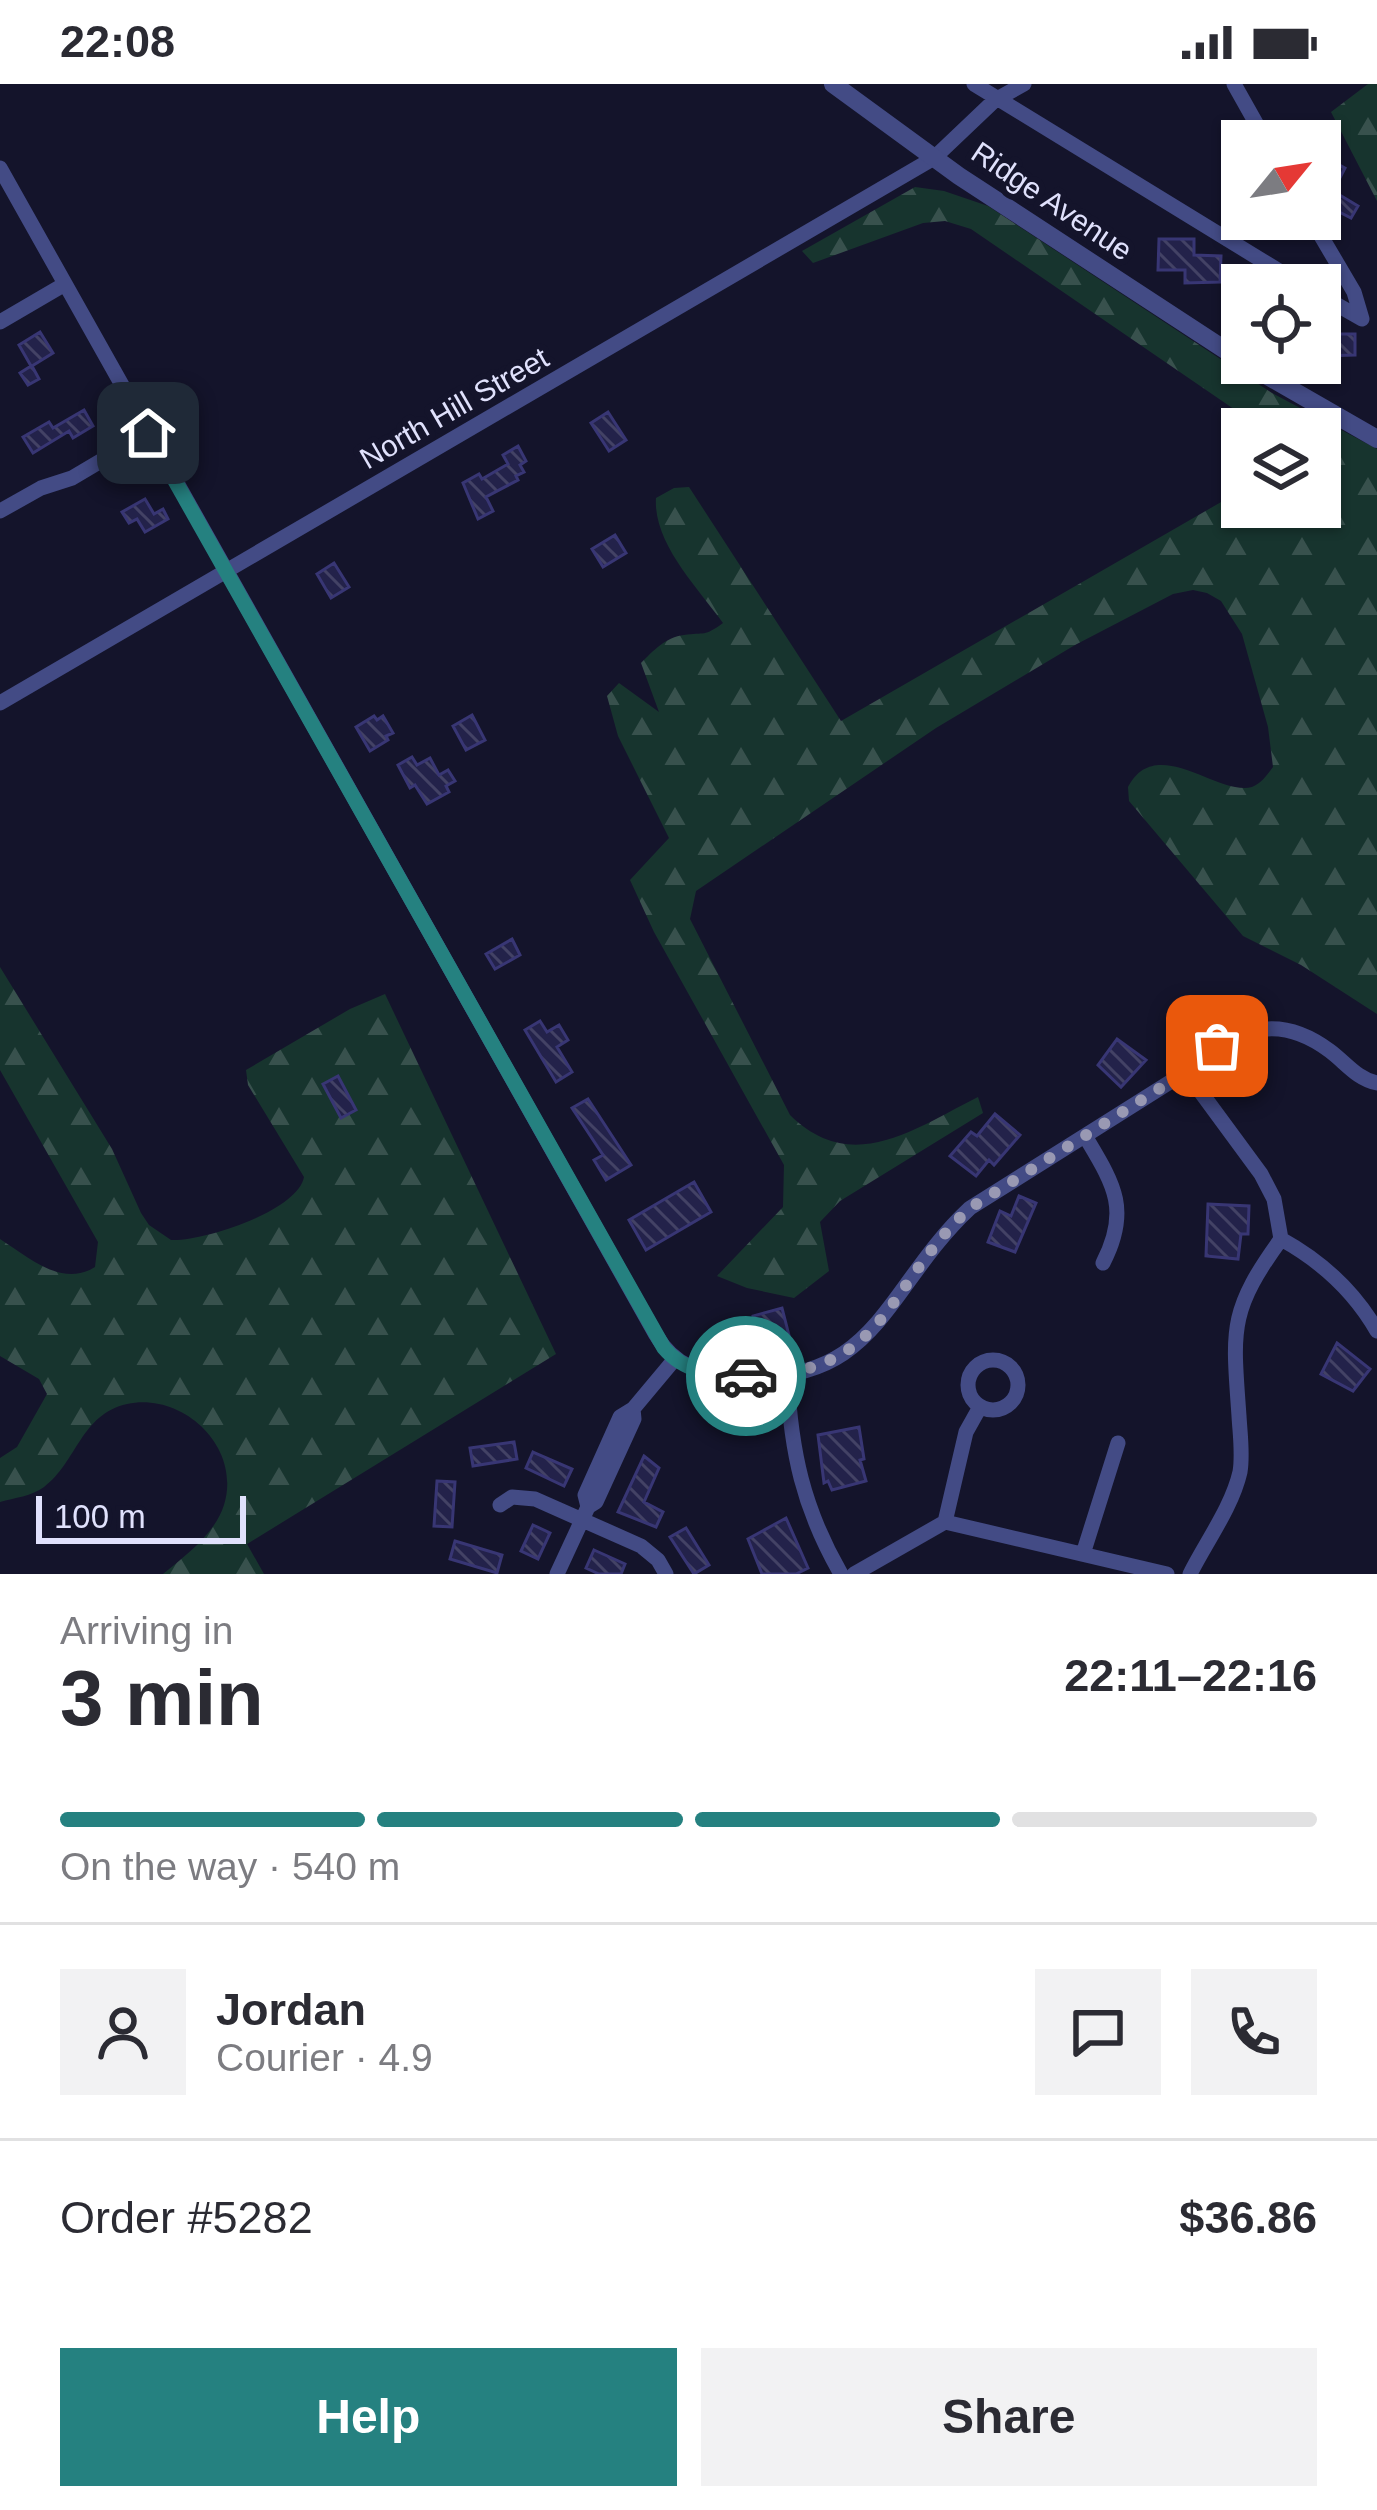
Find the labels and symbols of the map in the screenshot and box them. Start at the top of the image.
north arrow [1221,120,1341,240]
street label: Ridge Avenue [966,135,1138,267]
street label: North Hill Street [354,340,555,475]
pin [97,382,199,484]
pin [1166,995,1268,1097]
courier [686,1316,806,1436]
scale bar [36,1490,246,1543]

